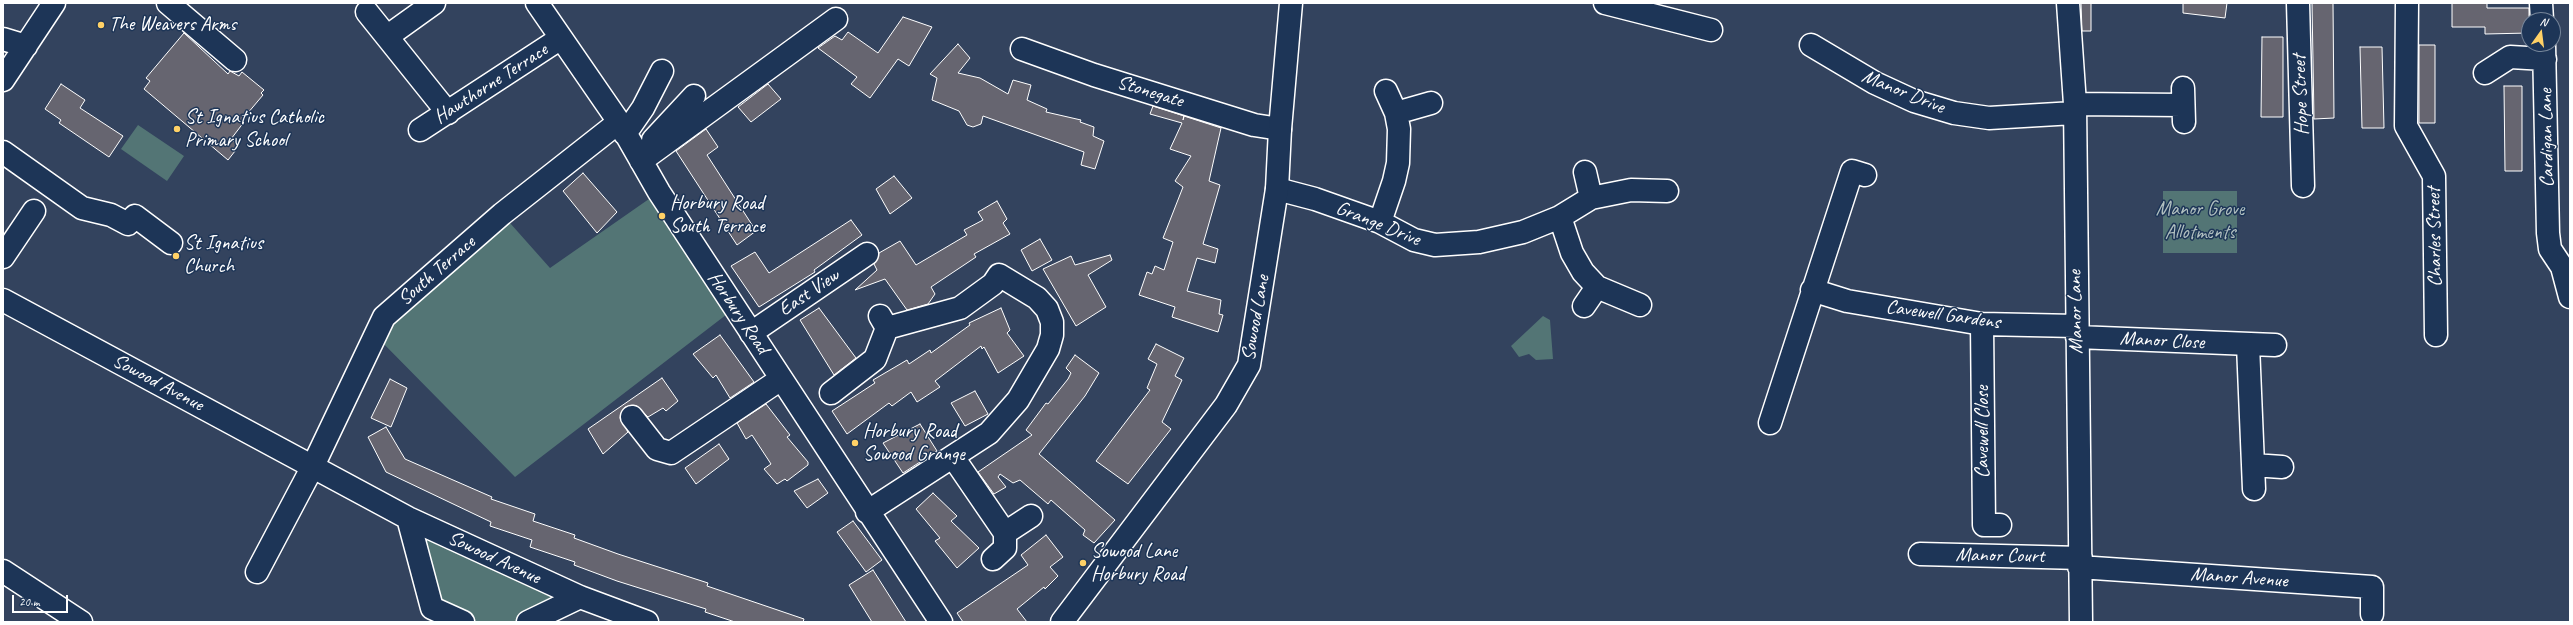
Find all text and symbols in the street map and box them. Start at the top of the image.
north arrow [2521,12,2561,52]
place label: The Weavers Arms [109,13,236,37]
text: N [2539,14,2549,29]
marker: The Weavers Arms [96,20,106,30]
street label: Hawthorne Terrace [430,38,552,130]
street label: Hope Street [2288,54,2314,136]
street label: Manor Drive [1858,65,1948,119]
street label: Stonegate [1114,71,1186,113]
street label: Cardigan Lane [2534,88,2560,188]
place label: St Ignatius Catholic Primary School [185,106,324,153]
marker: St Ignatius Catholic Primary School [172,124,182,134]
street label: Charles Street [2422,187,2448,287]
place label: Horbury Road South Terrace [670,192,765,239]
street label: Grange Drive [1332,196,1424,252]
park label: Manor Grove Allotments [2156,198,2244,245]
marker: Horbury Road South Terrace [657,211,667,221]
street label: South Terrace [393,231,481,311]
place label: St Ignatius Church [184,232,263,279]
marker: St Ignatius Church [171,251,181,261]
street label: East View [774,264,844,322]
street label: Horbury Road [702,267,774,359]
street label: Manor Lane [2063,270,2089,354]
street label: Sowood Lane [1237,273,1275,363]
street label: Cavewell Gardens [1884,295,2002,335]
street label: Manor Close [2119,327,2205,355]
street label: Sowood Avenue [108,349,208,417]
street label: Cavewell Close [1971,386,1995,478]
place label: Horbury Road Sowood Grange [863,420,965,467]
marker: Horbury Road Sowood Grange [850,438,860,448]
street label: Sowood Avenue [444,526,544,590]
place label: Sowood Lane Horbury Road [1091,540,1185,587]
street label: Manor Court [1955,543,2045,569]
marker: Sowood Lane Horbury Road [1078,558,1088,568]
street label: Manor Avenue [2190,563,2288,593]
scale bar [14,587,70,613]
text: 20 m [19,594,39,610]

